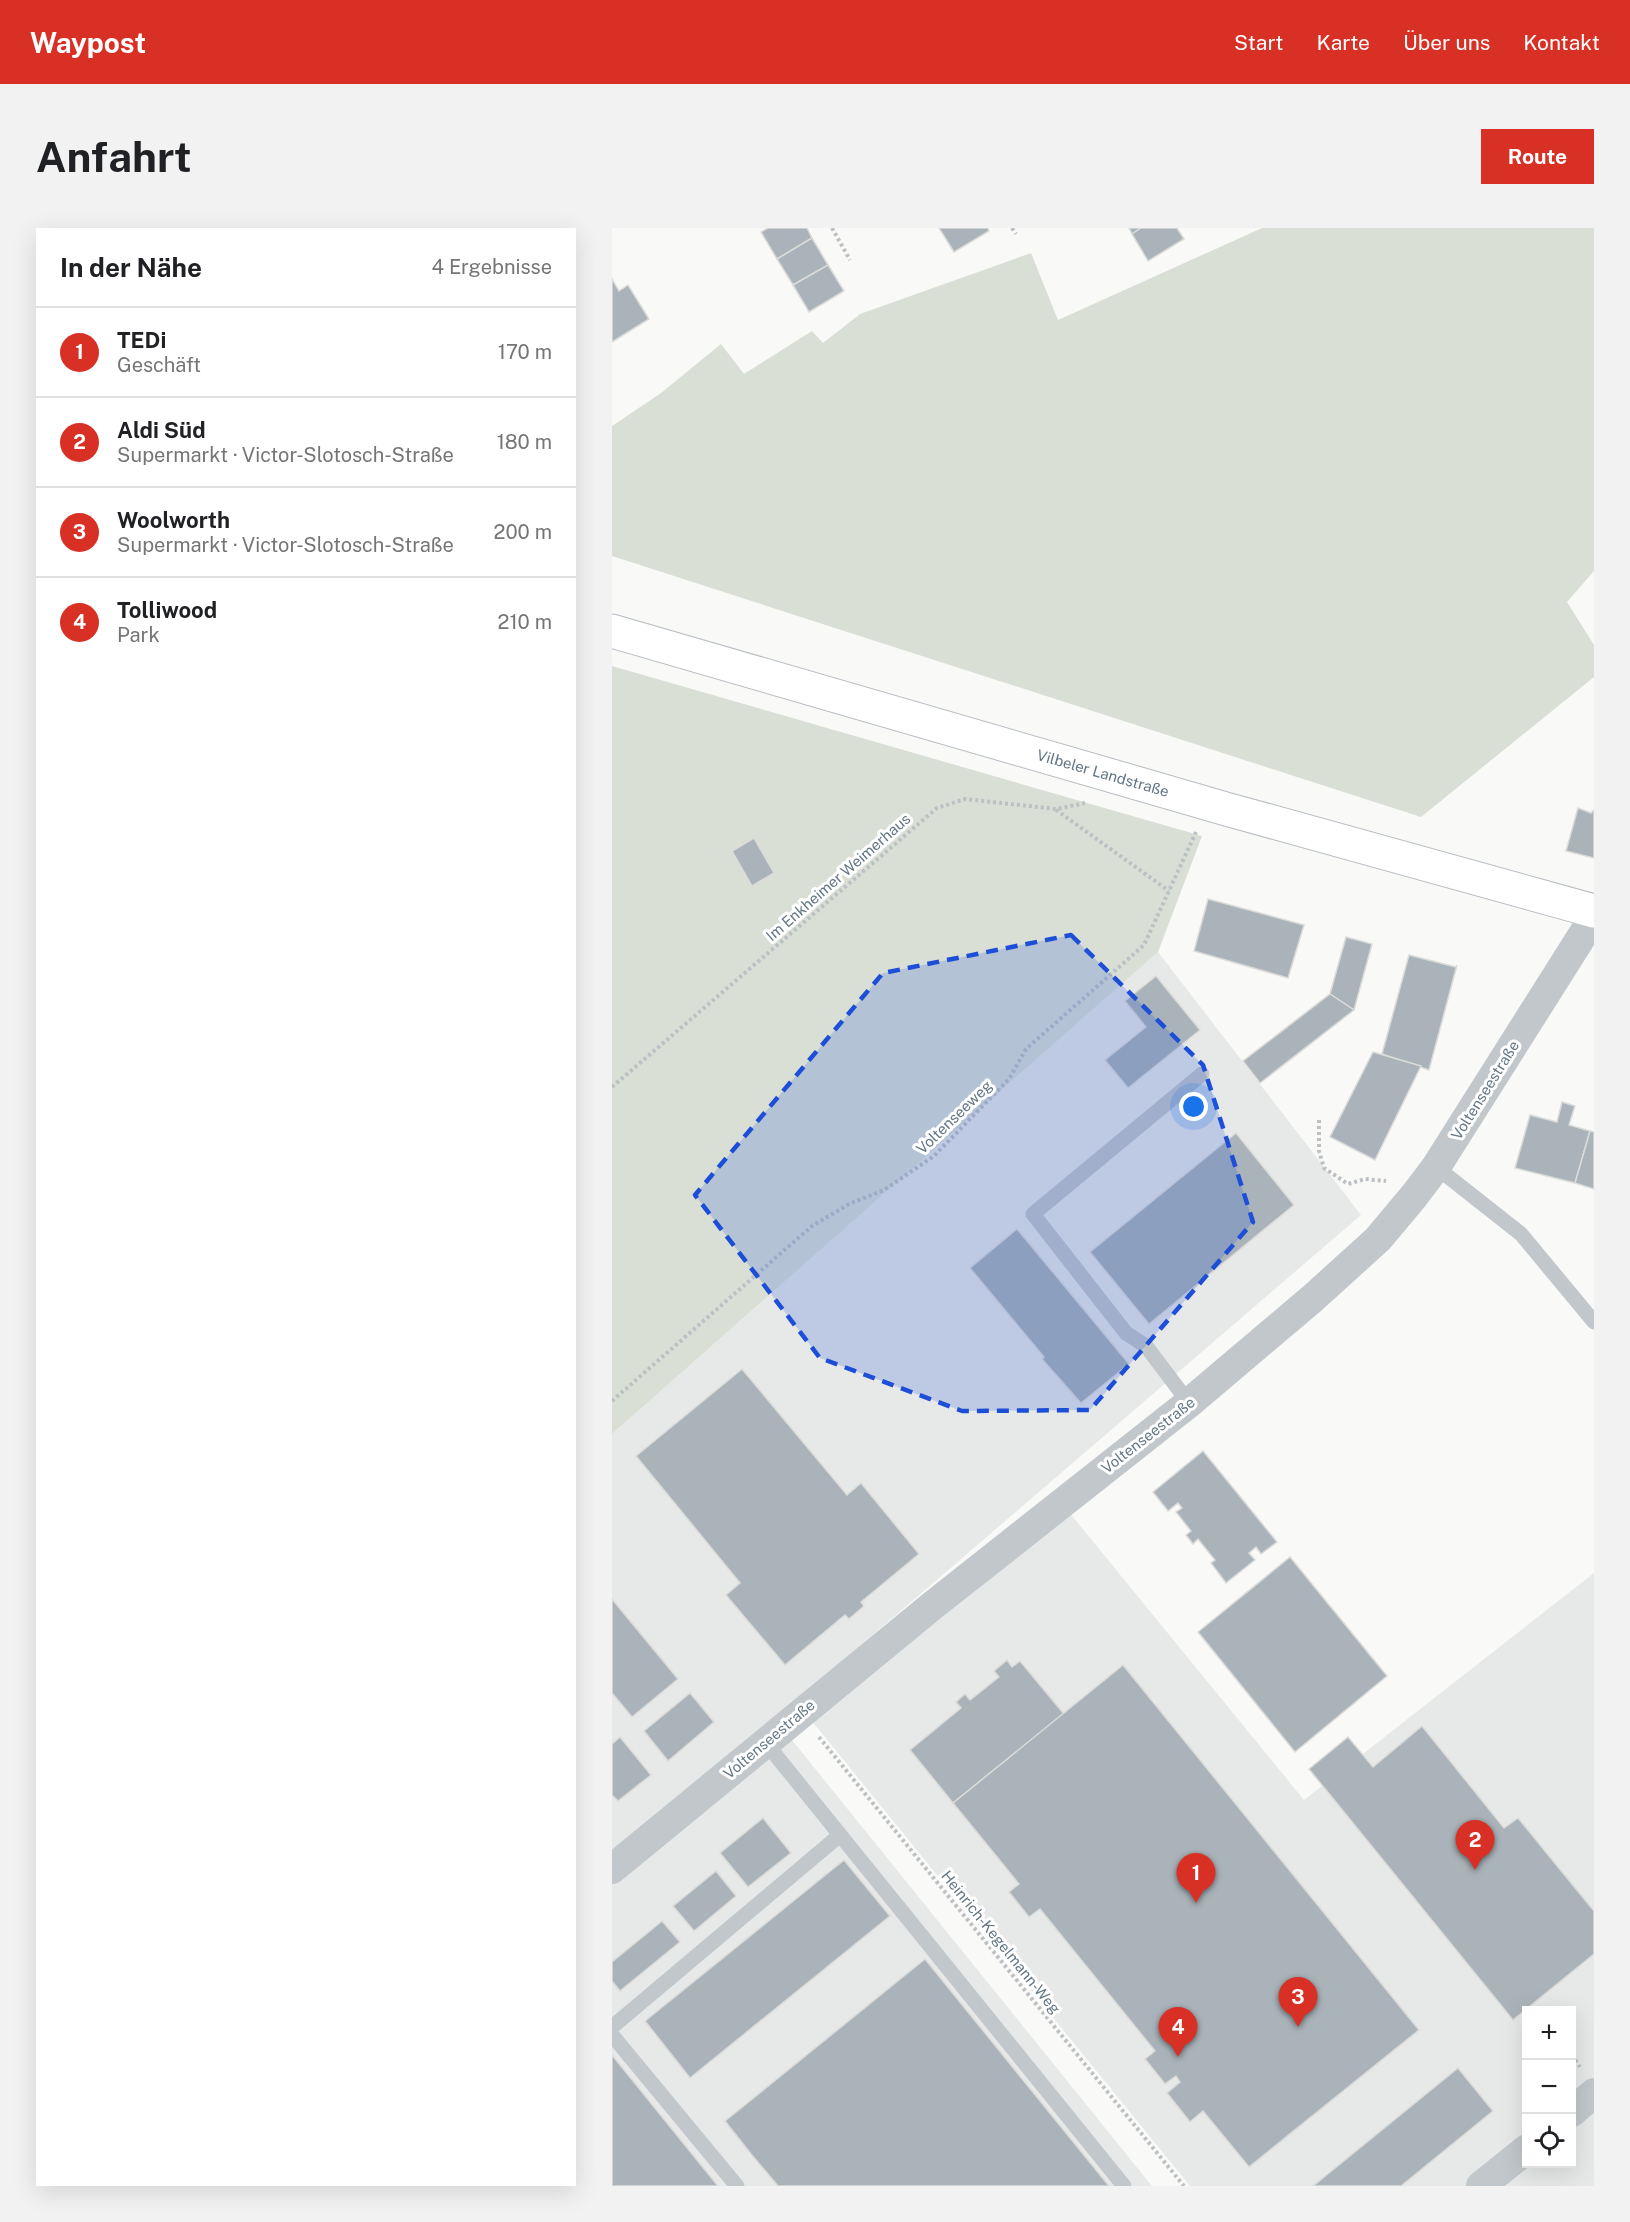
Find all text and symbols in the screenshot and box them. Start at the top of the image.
text: Waypost [30,26,146,59]
text: Start [1234,30,1283,55]
text: Karte [1316,30,1370,55]
text: Über uns [1403,30,1490,55]
text: Kontakt [1523,30,1600,55]
button: Route [1481,129,1594,184]
text: Anfahrt [36,132,192,181]
text: In der Nähe [60,252,202,283]
text: 4 Ergebnisse [432,255,552,279]
text: TEDi [117,327,166,353]
text: 1 [75,340,84,364]
text: 170 m [498,340,552,364]
text: Geschäft [117,353,201,377]
text: Aldi Süd [117,417,206,443]
text: 2 [73,430,86,454]
text: 180 m [497,430,552,454]
text: Supermarkt · Victor-Slotosch-Straße [117,443,454,467]
text: Woolworth [117,507,230,533]
text: 3 [73,520,86,544]
text: 200 m [494,520,552,544]
text: Supermarkt · Victor-Slotosch-Straße [117,533,454,557]
text: Tolliwood [117,597,217,623]
text: 4 [73,610,86,634]
text: 210 m [498,610,552,634]
text: Park [117,623,160,647]
street label: Vilbeler Landstraße [1035,746,1171,800]
street label: Im Enkheimer Weimerhaus [763,810,913,944]
street label: Voltenseestraße [1448,1037,1522,1143]
street label: Voltenseeweg [913,1077,995,1157]
your location [1179,1092,1208,1121]
street label: Voltenseestraße [1098,1393,1198,1477]
street label: Voltenseestraße [720,1696,818,1782]
pin: 2 [1456,1820,1494,1870]
pin: 1 [1176,1854,1216,1903]
street label: Heinrich-Kegelmann-Weg [938,1867,1064,2017]
pin: 3 [1278,1978,1318,2027]
map controls [1522,2006,1576,2168]
button: + [1522,2006,1576,2060]
pin: 4 [1158,2008,1198,2057]
button: − [1522,2060,1576,2114]
button: locate [1522,2114,1576,2168]

